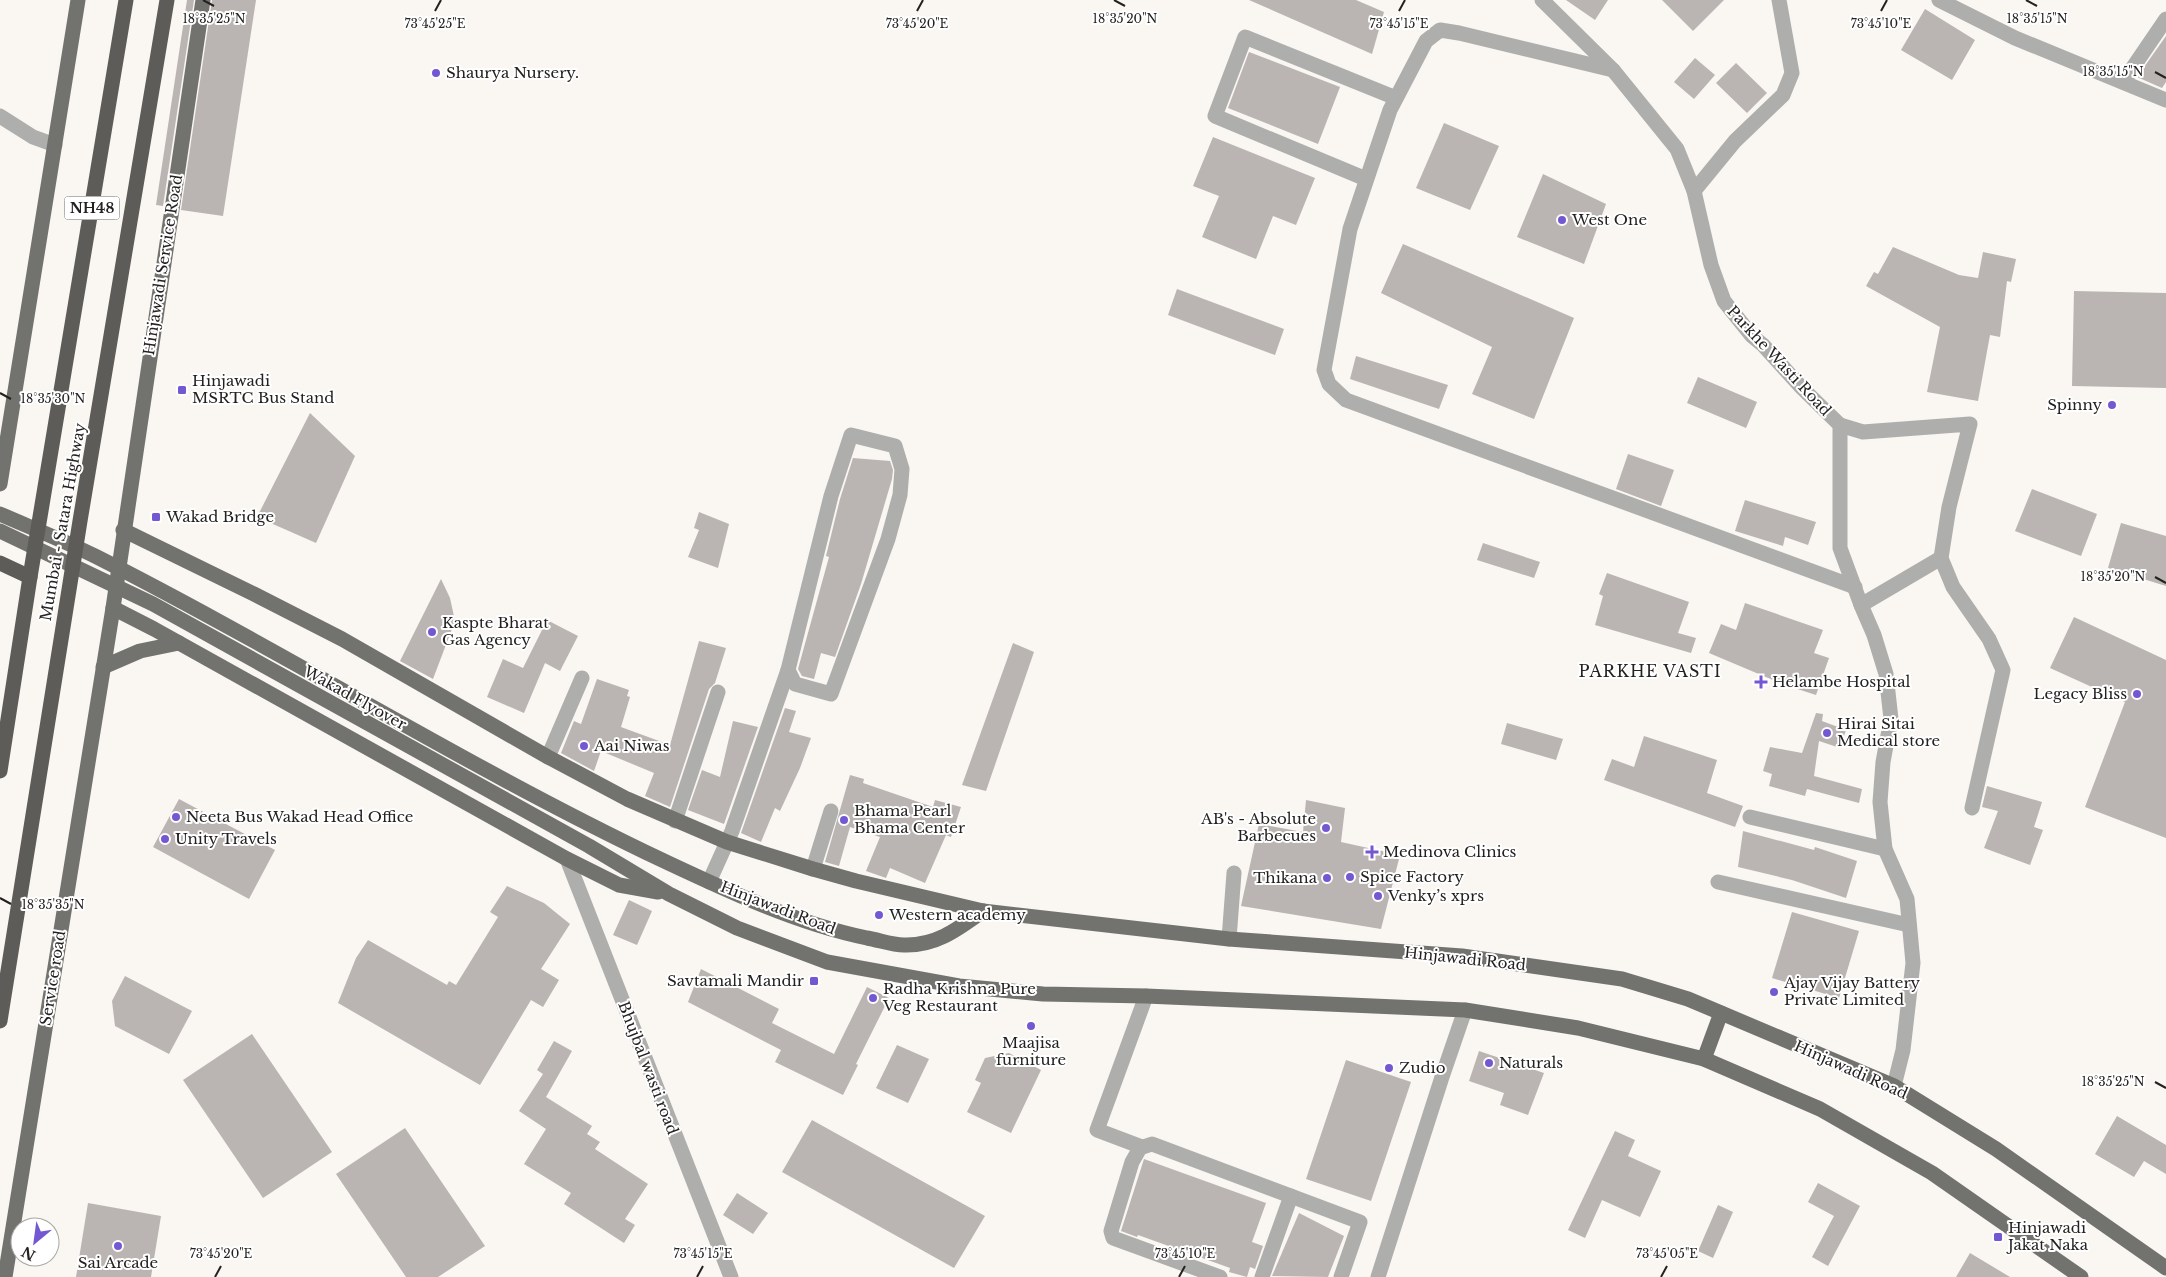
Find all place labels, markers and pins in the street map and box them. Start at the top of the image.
place label: Shaurya Nursery. [446,63,579,82]
marker: Shaurya Nursery. [430,67,442,79]
place label: West One [1571,210,1647,229]
marker: West One [1556,214,1568,226]
place label: Hinjawadi MSRTC Bus Stand [192,371,334,407]
marker: Hinjawadi MSRTC Bus Stand [176,384,188,396]
place label: Spinny [2047,395,2102,414]
marker: Spinny [2106,399,2118,411]
place label: Wakad Bridge [165,507,274,526]
marker: Wakad Bridge [150,511,162,523]
place label: Kaspte Bharat Gas Agency [442,613,549,649]
marker: Kaspte Bharat Gas Agency [426,626,438,638]
place label: Helambe Hospital [1772,672,1910,691]
marker: Helambe Hospital [1754,675,1768,689]
place label: Legacy Bliss [2034,684,2127,703]
marker: Legacy Bliss [2131,688,2143,700]
place label: Hirai Sitai Medical store [1837,714,1940,750]
marker: Hirai Sitai Medical store [1821,727,1833,739]
place label: Aai Niwas [593,736,670,755]
marker: Aai Niwas [578,740,590,752]
place label: Bhama Pearl Bhama Center [854,801,966,837]
place label: Neeta Bus Wakad Head Office [186,807,413,826]
place label: AB's - Absolute Barbecues [1200,809,1316,845]
marker: Neeta Bus Wakad Head Office [170,811,182,823]
marker: Bhama Pearl Bhama Center [838,814,850,826]
marker: AB's - Absolute Barbecues [1320,822,1332,834]
place label: Unity Travels [175,829,277,848]
marker: Unity Travels [159,833,171,845]
place label: Medinova Clinics [1383,842,1517,861]
marker: Medinova Clinics [1365,845,1379,859]
place label: Spice Factory [1360,867,1464,886]
place label: Thikana [1253,868,1318,887]
marker: Spice Factory [1344,871,1356,883]
marker: Thikana [1321,872,1333,884]
place label: Venky’s xprs [1387,886,1484,905]
marker: Venky’s xprs [1372,890,1384,902]
place label: Western academy [888,905,1026,924]
marker: Western academy [873,909,885,921]
place label: Savtamali Mandir [667,971,805,990]
place label: Ajay Vijay Battery Private Limited [1783,973,1921,1009]
marker: Savtamali Mandir [808,975,820,987]
place label: Radha Krishna Pure Veg Restaurant [882,979,1036,1015]
marker: Ajay Vijay Battery Private Limited [1768,986,1780,998]
marker: Radha Krishna Pure Veg Restaurant [867,992,879,1004]
marker: Maajisa furniture [1025,1020,1037,1032]
place label: Maajisa furniture [996,1033,1066,1069]
place label: Naturals [1499,1053,1563,1072]
marker: Naturals [1483,1057,1495,1069]
place label: Zudio [1399,1058,1446,1077]
marker: Zudio [1383,1062,1395,1074]
place label: Hinjawadi Jakat Naka [2006,1218,2089,1254]
marker: Hinjawadi Jakat Naka [1992,1231,2004,1243]
marker: Sai Arcade [112,1240,124,1252]
place label: Sai Arcade [78,1253,158,1272]

